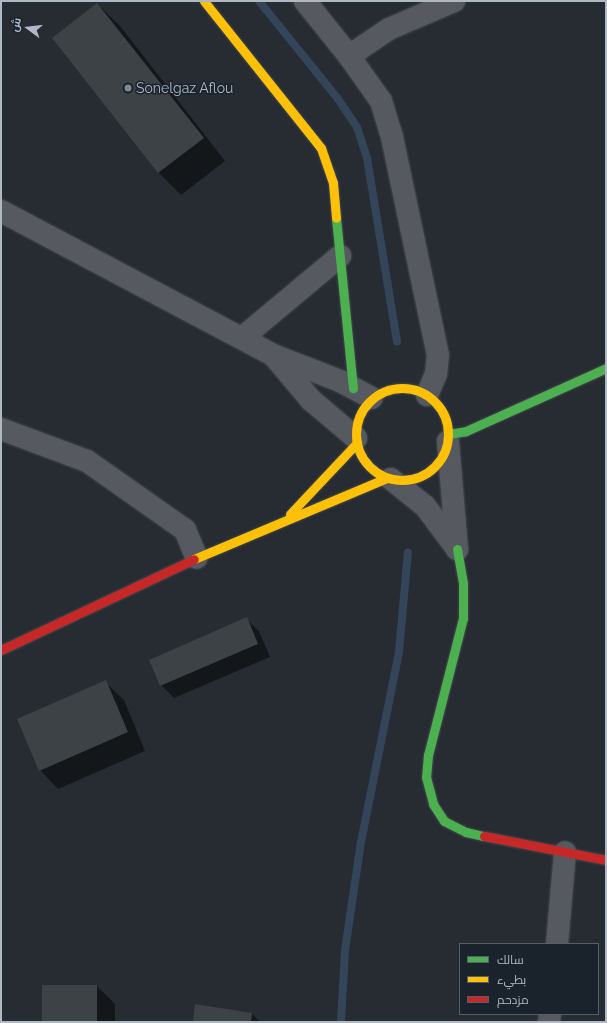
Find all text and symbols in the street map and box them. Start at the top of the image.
north arrow [8,8,48,48]
text: ش [8,16,24,33]
place label: Sonelgaz Aflou [136,80,234,96]
marker: Sonelgaz Aflou [123,83,133,93]
legend [459,943,599,1015]
text: سالك [497,953,524,967]
text: بطيء [497,973,526,987]
text: مزدحم [497,993,529,1007]

